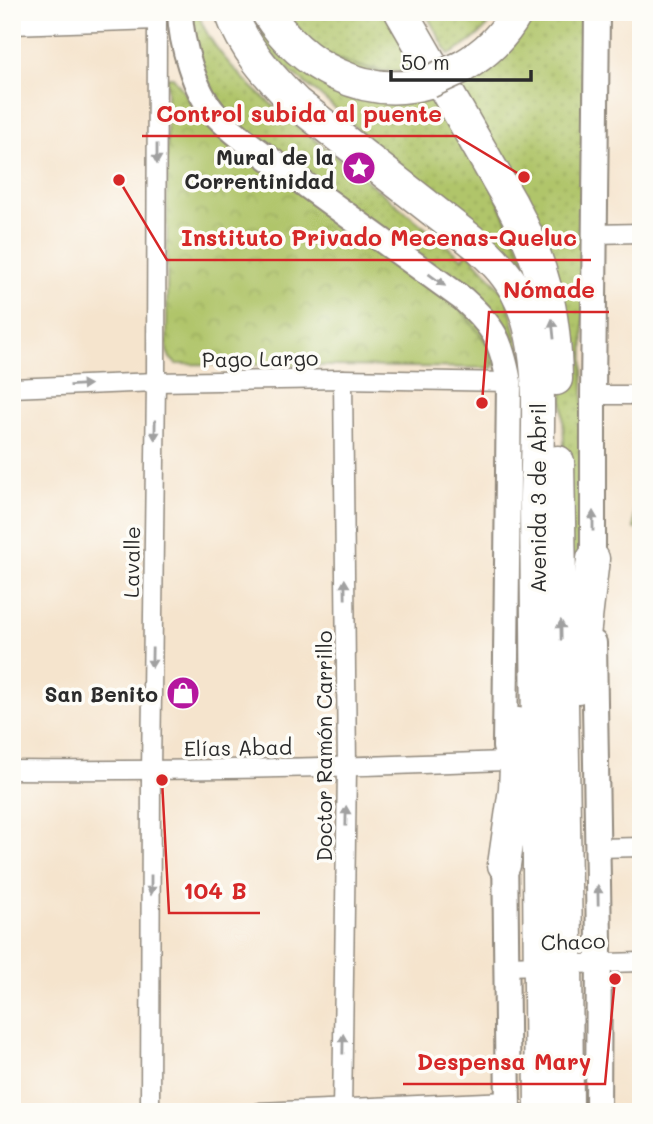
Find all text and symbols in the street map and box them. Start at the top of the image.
scale bar [391,38,530,82]
text: 50 m [401,48,450,75]
callout: Control subida al puente [142,92,456,136]
text: Control subida al puente [156,98,442,128]
one-way arrow [151,143,163,165]
place label: Mural de la Correntinidad [184,143,334,194]
place icon: Mural de la Correntinidad [340,149,378,187]
callout: Instituto Privado Mecenas-Queluc [167,216,591,260]
text: Instituto Privado Mecenas-Queluc [181,222,577,252]
callout: Nómade [489,268,609,312]
one-way arrow [428,273,446,287]
text: Nómade [503,274,595,304]
one-way arrow [548,318,559,340]
street label: Pago Largo [201,343,319,373]
one-way arrow [70,380,92,391]
street label: Avenida 3 de Abril [524,403,551,593]
one-way arrow [150,420,161,442]
one-way arrow [587,509,599,531]
street label: Lavalle [117,526,145,598]
one-way arrow [339,577,351,599]
one-way arrow [555,619,566,641]
street label: Doctor Ramón Carrillo [310,631,337,861]
one-way arrow [147,647,158,669]
shop icon: San Benito [164,674,202,712]
place label: San Benito [44,680,158,707]
street label: Elías Abad [184,733,292,761]
one-way arrow [341,805,352,827]
callout: 104 B [169,869,260,913]
one-way arrow [145,875,157,897]
text: 104 B [183,875,247,905]
one-way arrow [592,884,604,906]
street label: Chaco [540,926,606,956]
one-way arrow [337,1032,349,1054]
callout: Despensa Mary [403,1040,605,1084]
text: Despensa Mary [417,1046,591,1076]

